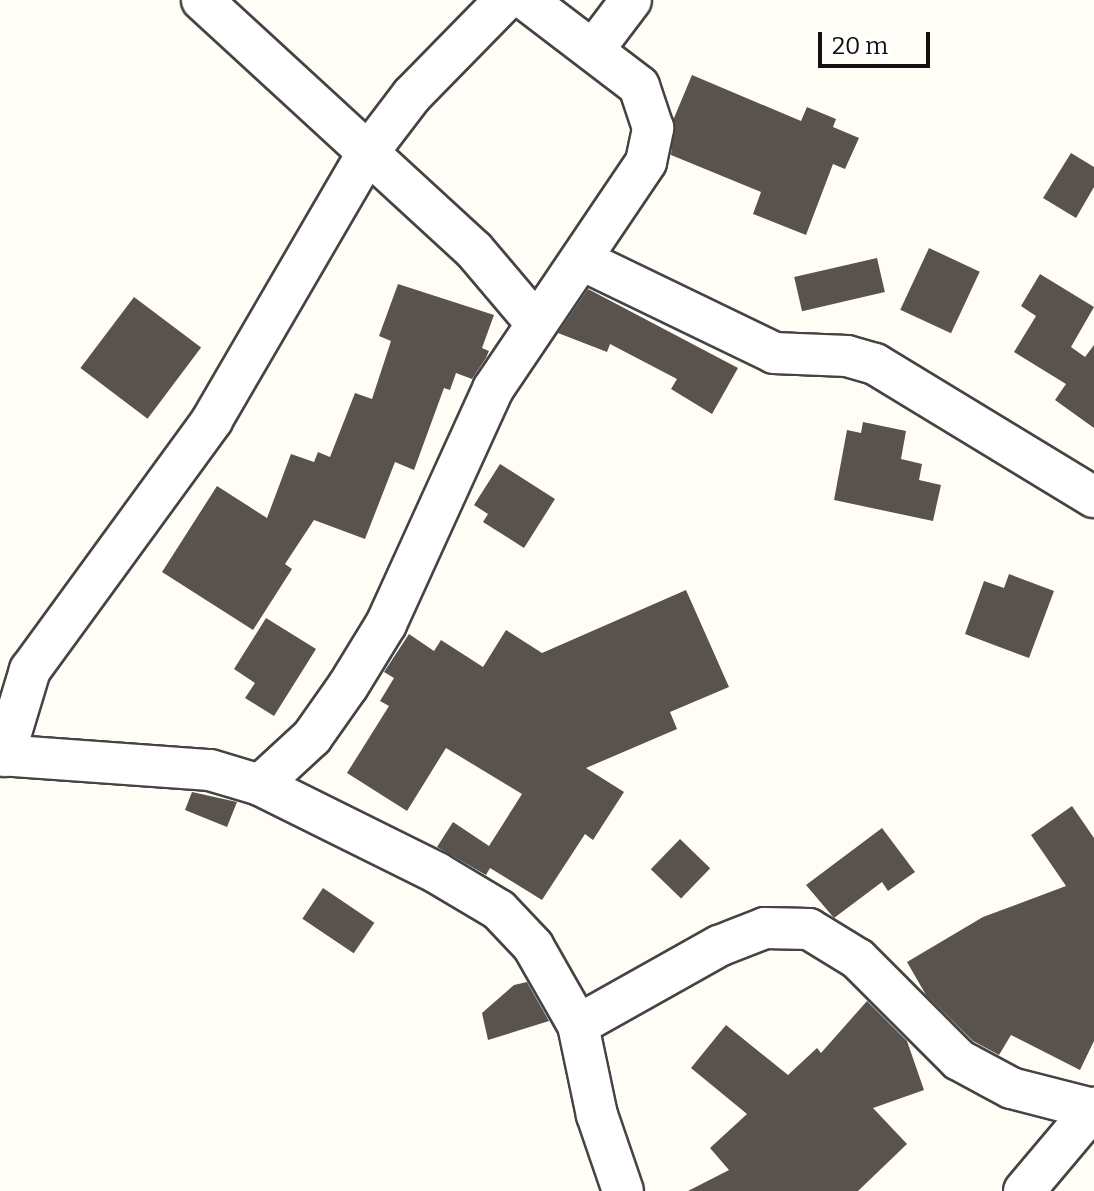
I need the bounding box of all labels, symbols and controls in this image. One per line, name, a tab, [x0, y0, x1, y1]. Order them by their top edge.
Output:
scale bar	[822, 16, 934, 66]
text: 20 m	[832, 32, 888, 60]

